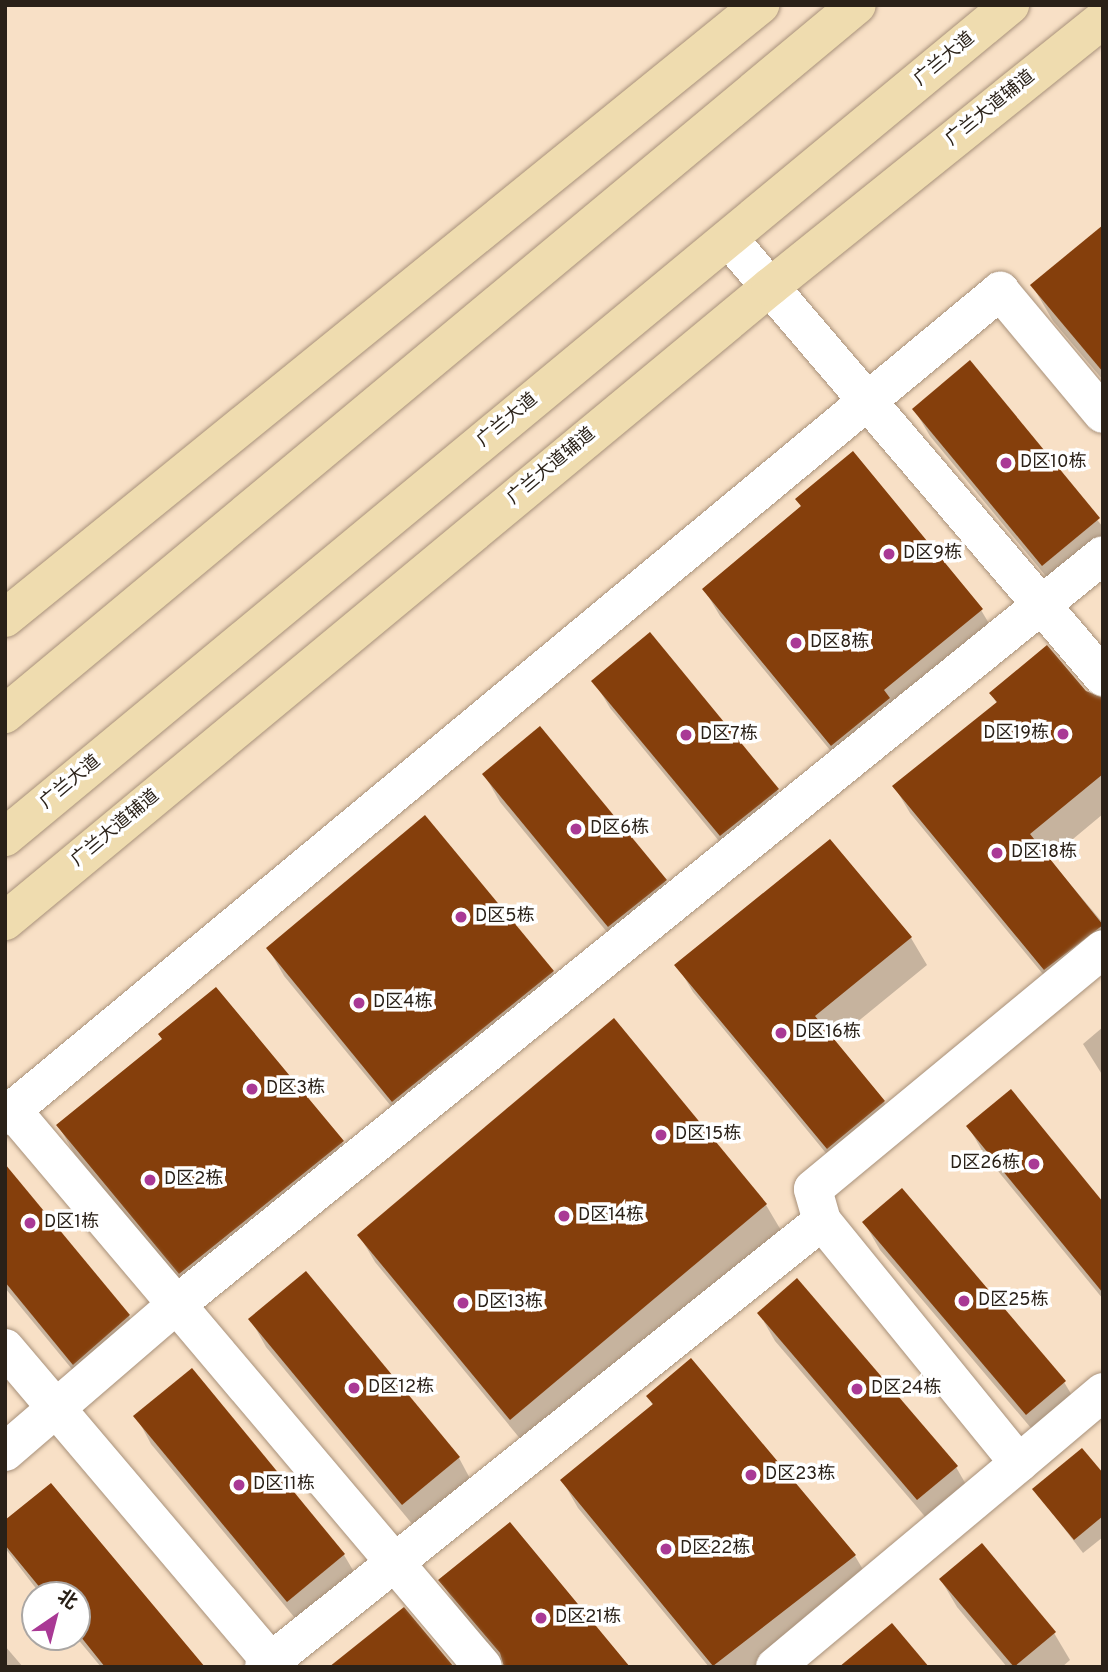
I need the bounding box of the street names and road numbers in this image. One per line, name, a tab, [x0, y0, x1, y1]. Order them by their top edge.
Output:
street label: 广兰大道	[910, 29, 980, 91]
street label: 广兰大道辅道	[942, 67, 1040, 151]
street label: 广兰大道	[473, 390, 543, 452]
street label: 广兰大道辅道	[504, 424, 600, 510]
street label: 广兰大道	[36, 752, 106, 814]
street label: 广兰大道辅道	[68, 786, 164, 872]

